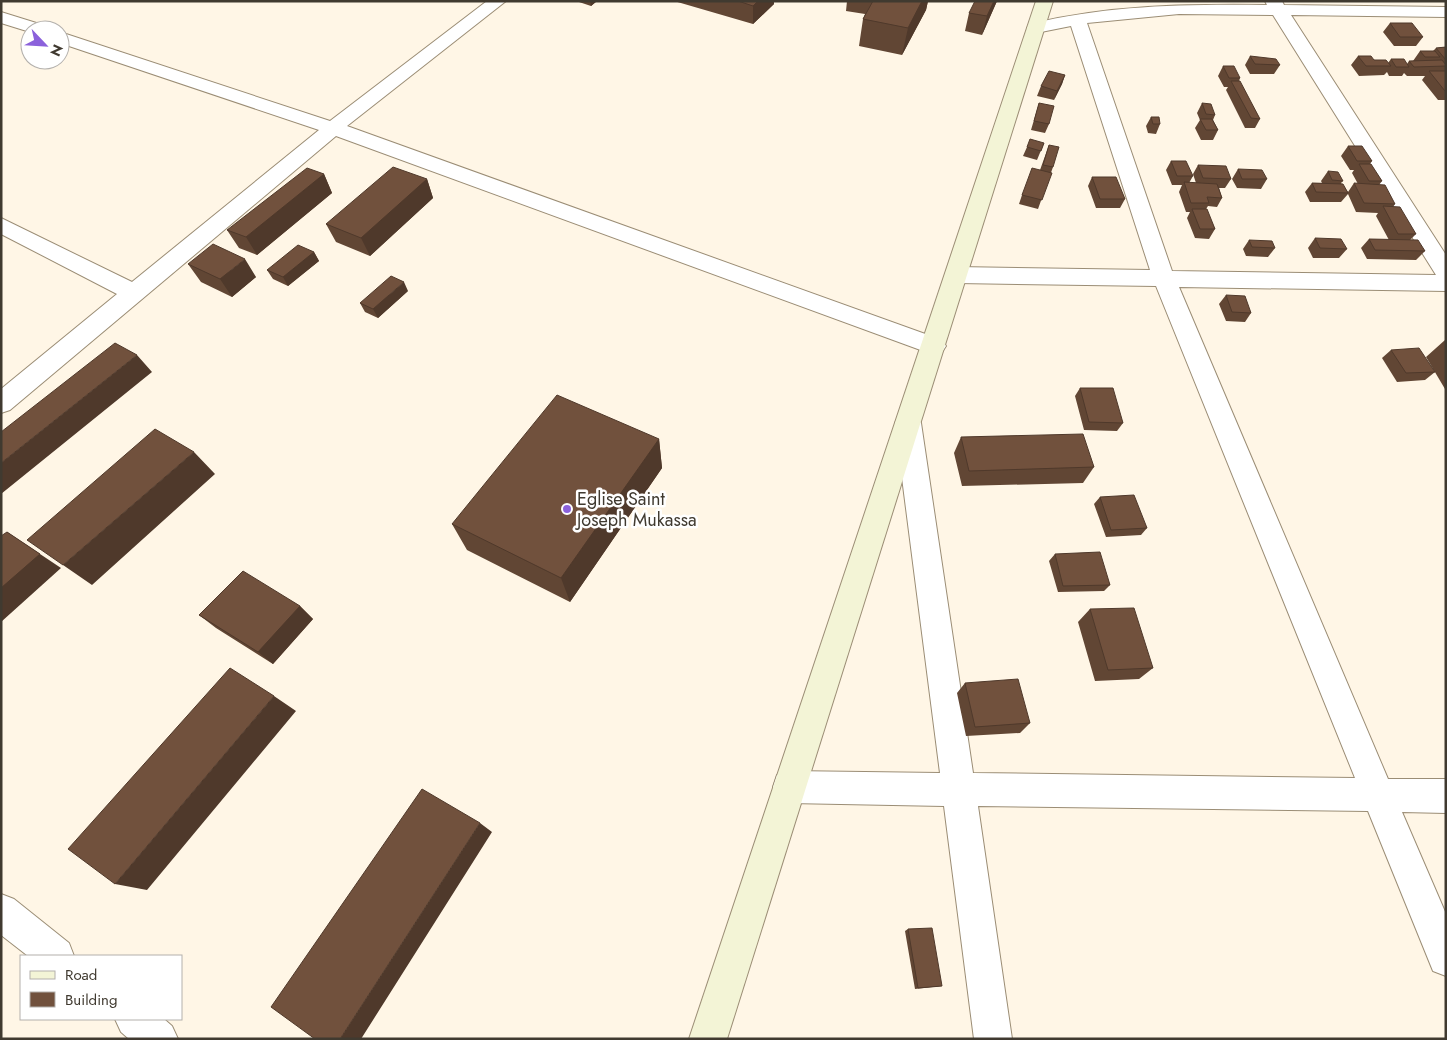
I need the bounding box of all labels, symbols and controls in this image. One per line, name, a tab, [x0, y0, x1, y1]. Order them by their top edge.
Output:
north arrow	[20, 20, 70, 70]
text: N	[45, 41, 68, 60]
place label: Eglise Saint Joseph Mukassa	[575, 486, 697, 533]
marker: Eglise Saint Joseph Mukassa	[561, 503, 573, 515]
legend	[20, 955, 182, 1020]
text: Road	[65, 964, 97, 986]
text: Building	[65, 989, 117, 1011]

